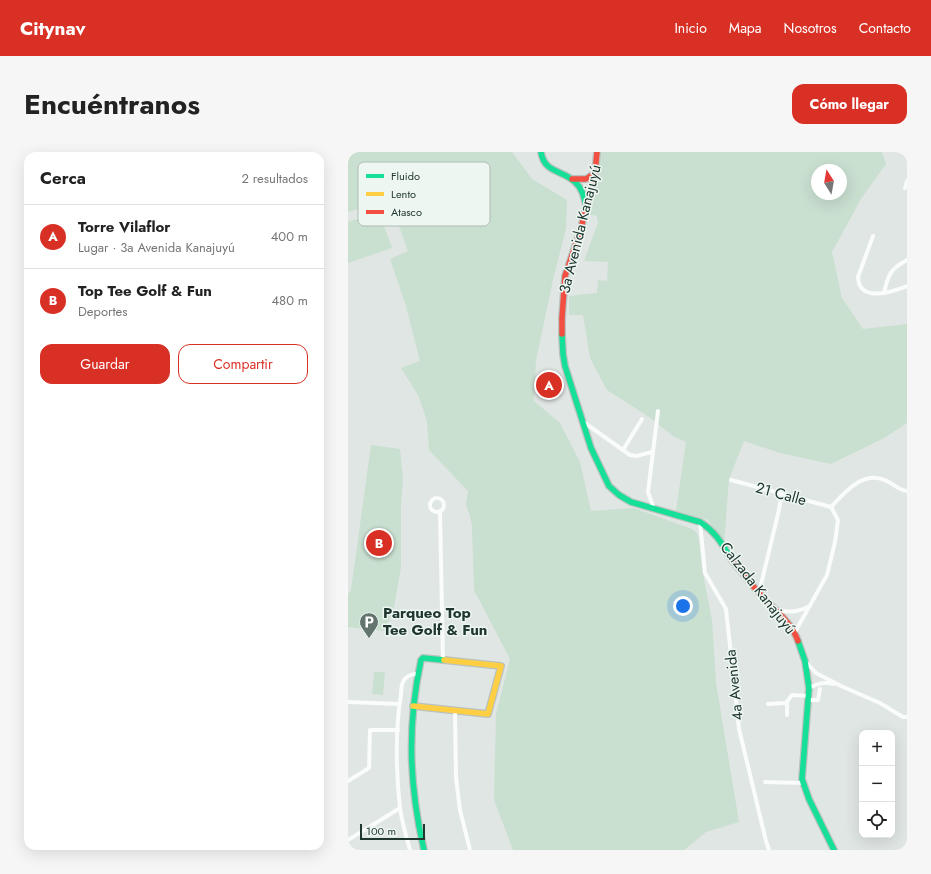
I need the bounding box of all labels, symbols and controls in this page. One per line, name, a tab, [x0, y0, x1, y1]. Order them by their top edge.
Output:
text: Citynav	[20, 15, 86, 42]
text: Inicio	[674, 18, 707, 38]
text: Mapa	[729, 18, 762, 38]
text: Nosotros	[784, 18, 837, 38]
text: Contacto	[859, 18, 911, 38]
text: Encuéntranos	[24, 84, 200, 125]
button: Cómo llegar	[792, 84, 907, 124]
legend	[358, 162, 490, 226]
street label: 3a Avenida Kanajuyú	[553, 162, 607, 296]
north arrow	[811, 164, 847, 200]
text: Cerca	[40, 166, 86, 190]
text: Fluido	[391, 168, 420, 184]
text: 2 resultados	[242, 169, 308, 188]
text: Lento	[391, 186, 416, 202]
text: Atasco	[391, 204, 422, 220]
text: Torre Vilaflor	[78, 216, 171, 238]
text: A	[48, 227, 58, 246]
text: 400 m	[271, 227, 308, 246]
text: Lugar · 3a Avenida Kanajuyú	[78, 238, 235, 257]
text: Top Tee Golf & Fun	[78, 280, 212, 302]
text: B	[49, 291, 57, 310]
text: 480 m	[271, 291, 308, 310]
text: Deportes	[78, 302, 128, 321]
button: Guardar	[40, 344, 170, 384]
button: Compartir	[178, 344, 308, 384]
pin: A	[536, 370, 562, 400]
street label: 21 Calle	[753, 477, 809, 511]
pin: B	[366, 528, 392, 558]
street label: Calzada Kanajuyú	[715, 537, 801, 639]
your location	[673, 596, 693, 616]
place label: Parqueo Top Tee Golf & Fun	[383, 602, 487, 641]
parking icon: Parqueo Top Tee Golf & Fun	[358, 611, 380, 639]
street label: 4a Avenida	[719, 648, 749, 722]
map controls	[859, 730, 895, 838]
button: +	[859, 730, 895, 766]
button: −	[859, 766, 895, 802]
button: locate	[859, 802, 895, 838]
scale bar	[360, 822, 425, 841]
text: 100 m	[366, 823, 396, 839]

